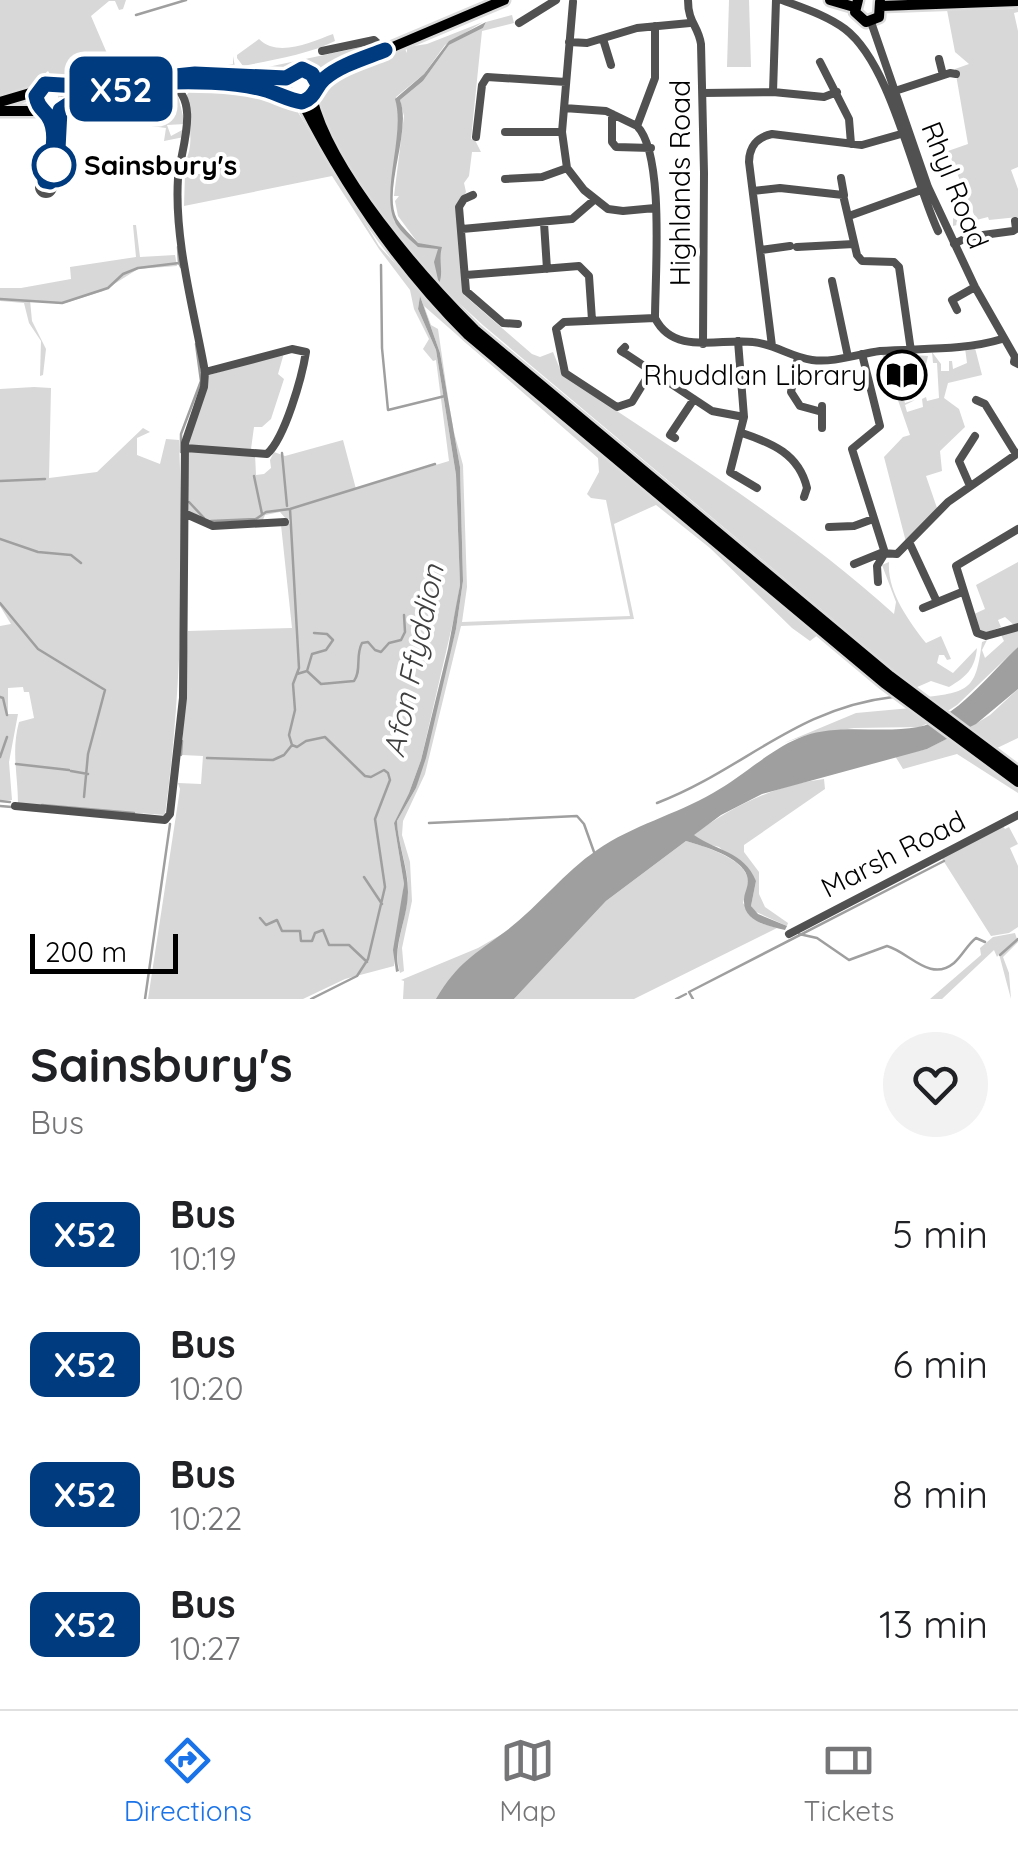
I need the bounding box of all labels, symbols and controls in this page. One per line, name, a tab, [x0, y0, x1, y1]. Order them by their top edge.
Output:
line badge: X52	[64, 56, 178, 122]
text: X52	[89, 67, 153, 111]
street label: Highlands Road	[662, 80, 697, 286]
street label: Rhyl Road	[914, 116, 997, 253]
marker: Sainsbury's	[33, 144, 75, 186]
place label: Sainsbury's	[84, 147, 237, 182]
library icon: Rhuddlan Library	[876, 349, 928, 401]
place label: Rhuddlan Library	[643, 357, 867, 392]
water label: Afon Ffyddion	[374, 561, 452, 760]
street label: Marsh Road	[815, 802, 971, 905]
scale bar	[30, 929, 178, 974]
text: 200 m	[45, 934, 127, 969]
button: heart	[883, 1032, 988, 1137]
text: Sainsbury's	[30, 1034, 293, 1094]
text: Bus	[30, 1102, 84, 1142]
text: Bus	[170, 1190, 236, 1238]
text: 5 min	[892, 1210, 988, 1258]
text: X52	[53, 1212, 117, 1256]
text: 10:19	[170, 1238, 237, 1278]
text: Bus	[170, 1320, 236, 1368]
text: 6 min	[892, 1340, 988, 1388]
text: X52	[53, 1342, 117, 1386]
text: 10:20	[170, 1368, 244, 1408]
text: Bus	[170, 1450, 236, 1498]
text: 8 min	[892, 1470, 988, 1518]
text: X52	[53, 1472, 117, 1516]
text: 10:22	[170, 1498, 242, 1538]
text: Bus	[170, 1580, 236, 1628]
text: 13 min	[879, 1600, 988, 1648]
text: X52	[53, 1602, 117, 1646]
text: 10:27	[170, 1628, 240, 1668]
tab: Directions	[124, 1733, 252, 1828]
tab: Map	[499, 1733, 556, 1828]
tab: Tickets	[804, 1733, 894, 1828]

